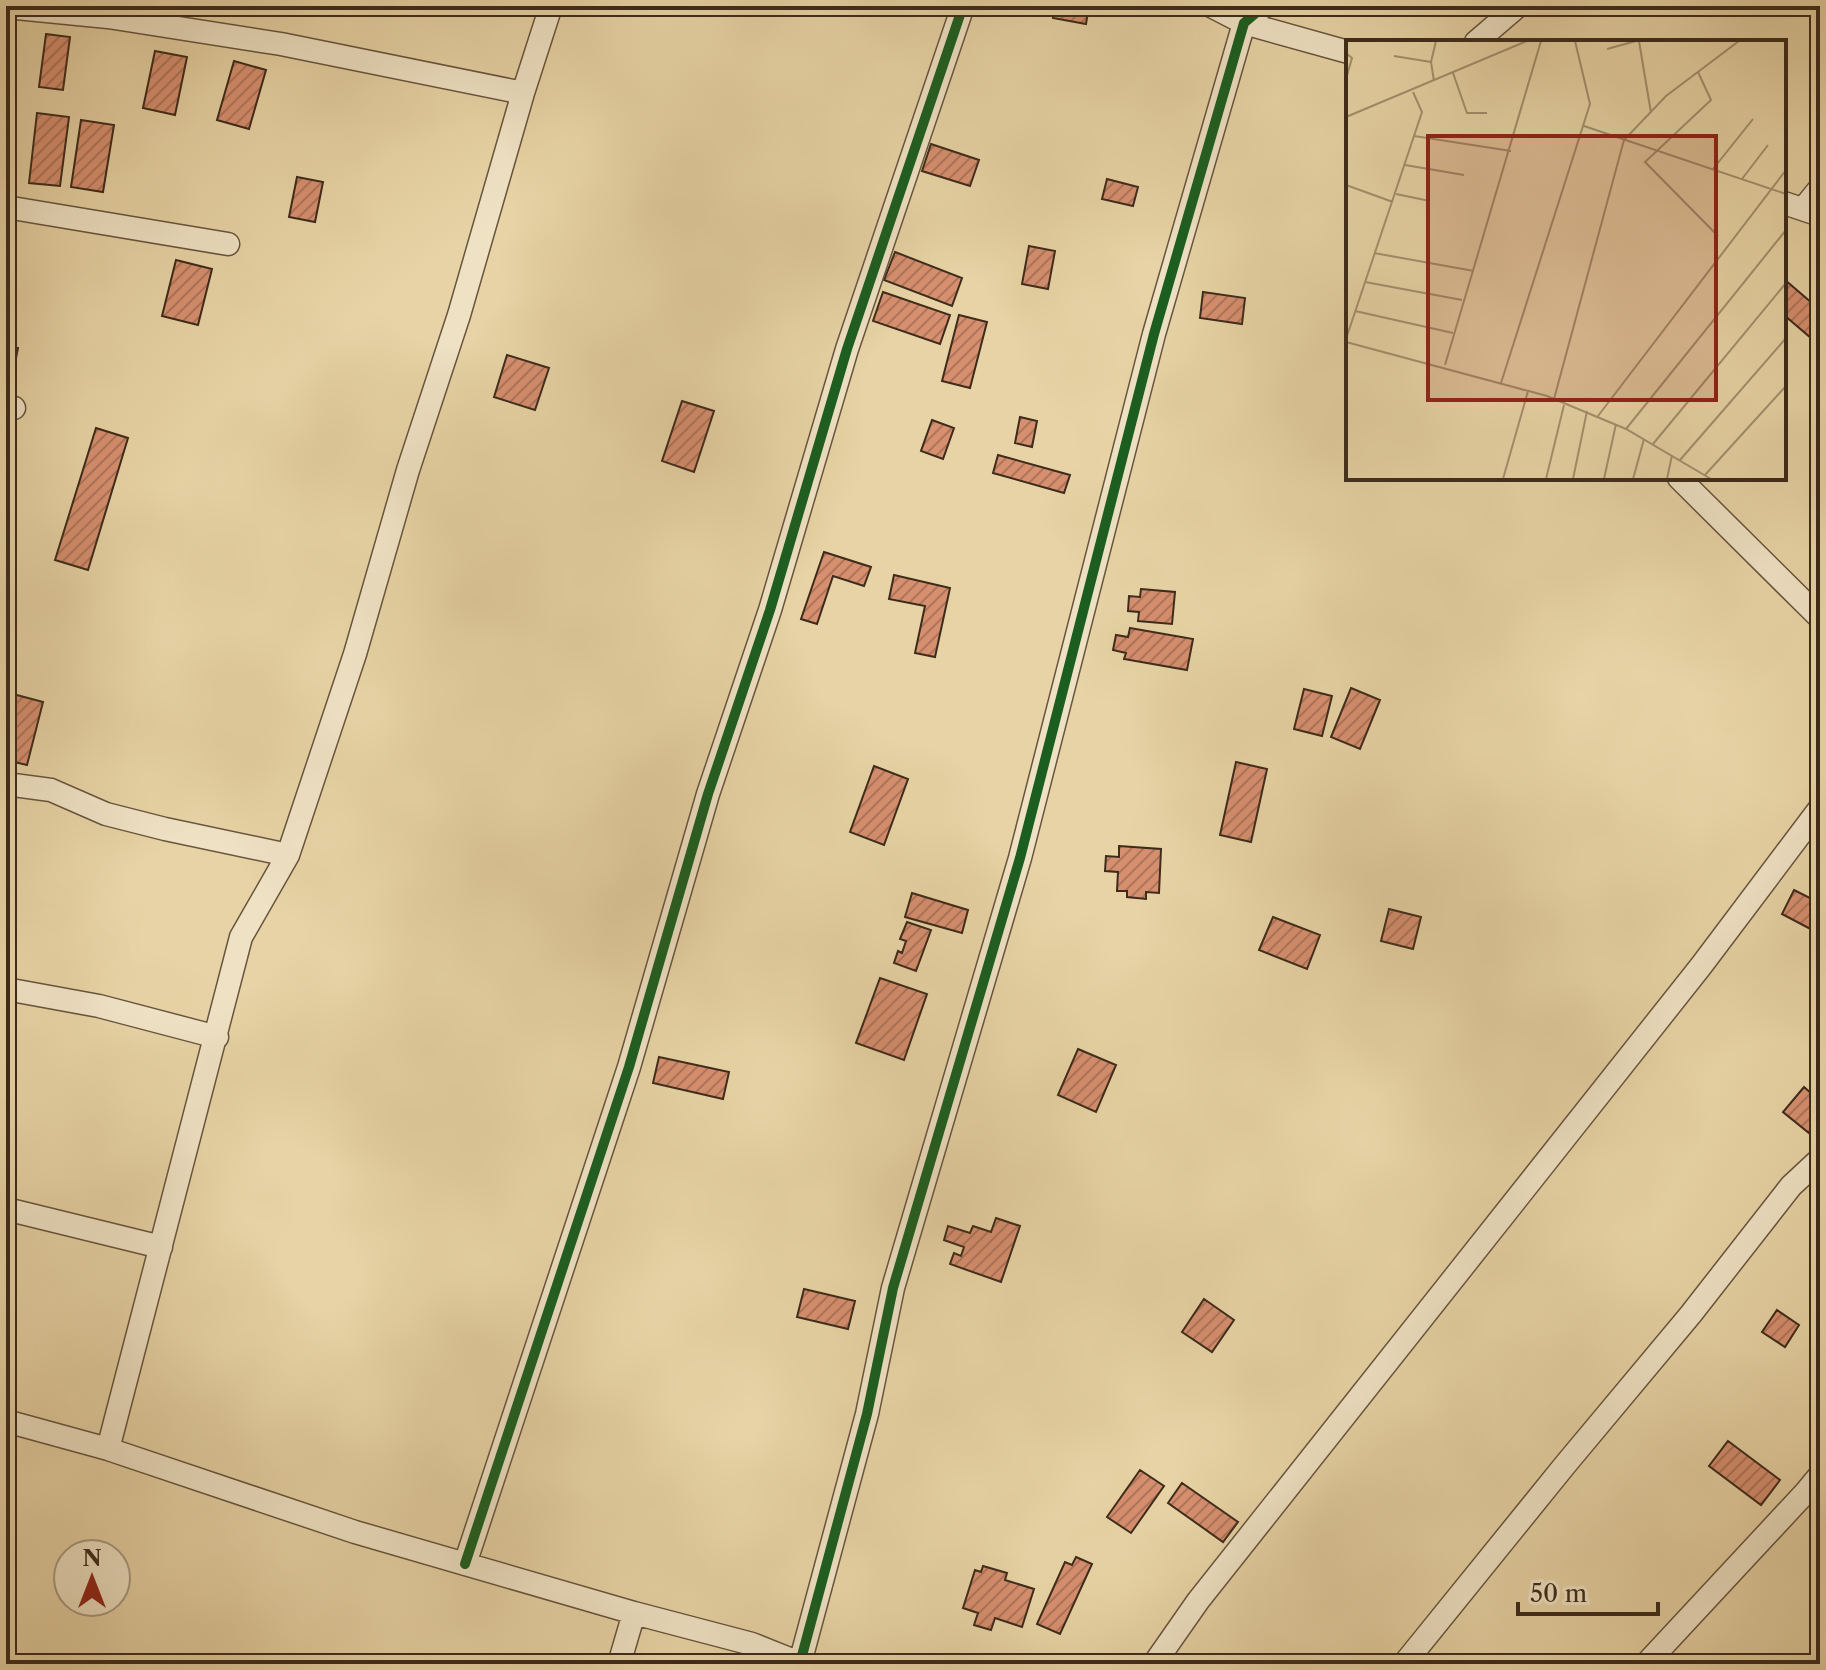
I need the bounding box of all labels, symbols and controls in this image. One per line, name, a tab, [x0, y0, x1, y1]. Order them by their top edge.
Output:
inset map	[1346, 40, 1786, 480]
north arrow	[52, 1538, 132, 1618]
text: N	[82, 1545, 102, 1572]
scale bar	[1518, 1566, 1658, 1616]
text: 50 m	[1530, 1579, 1587, 1608]

